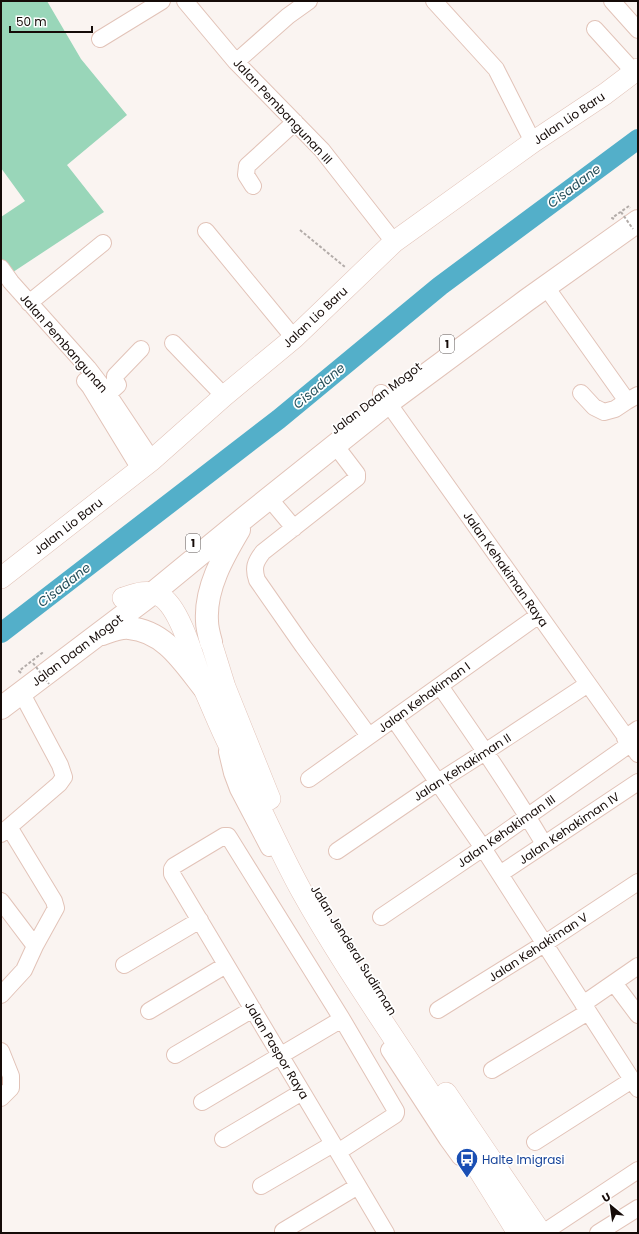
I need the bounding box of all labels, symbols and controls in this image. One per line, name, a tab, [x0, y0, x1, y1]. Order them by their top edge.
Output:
scale bar	[10, 8, 92, 34]
text: 50 m	[16, 13, 47, 30]
street label: Jalan Pembangunan III	[230, 55, 336, 167]
street label: Jalan Lio Baru	[530, 88, 608, 148]
water label: Cisadane	[543, 160, 605, 212]
street label: Jalan Lio Baru	[279, 282, 351, 352]
street label: Jalan Pembangunan	[16, 290, 112, 396]
road number: 1	[440, 335, 454, 353]
street label: Jalan Daan Mogot	[327, 358, 425, 438]
water label: Cisadane	[289, 359, 349, 413]
street label: Jalan Lio Baru	[30, 494, 106, 558]
street label: Jalan Kehakiman Raya	[460, 508, 552, 630]
road number: 1	[186, 534, 200, 552]
water label: Cisadane	[33, 558, 95, 612]
street label: Jalan Daan Mogot	[28, 610, 126, 690]
street label: Jalan Kehakiman I	[374, 658, 474, 736]
street label: Jalan Kehakiman II	[410, 729, 514, 805]
street label: Jalan Kehakiman IV	[515, 788, 623, 868]
street label: Jalan Kehakiman III	[454, 791, 559, 871]
street label: Jalan Jenderal Sudirman	[307, 882, 401, 1018]
street label: Jalan Kehakiman V	[485, 908, 591, 986]
street label: Jalan Paspor Raya	[241, 998, 313, 1102]
bus stop icon: Halte Imigrasi	[454, 1146, 480, 1179]
place label: Halte Imigrasi	[482, 1151, 565, 1168]
north arrow	[591, 1186, 631, 1226]
text: U	[599, 1188, 614, 1206]

